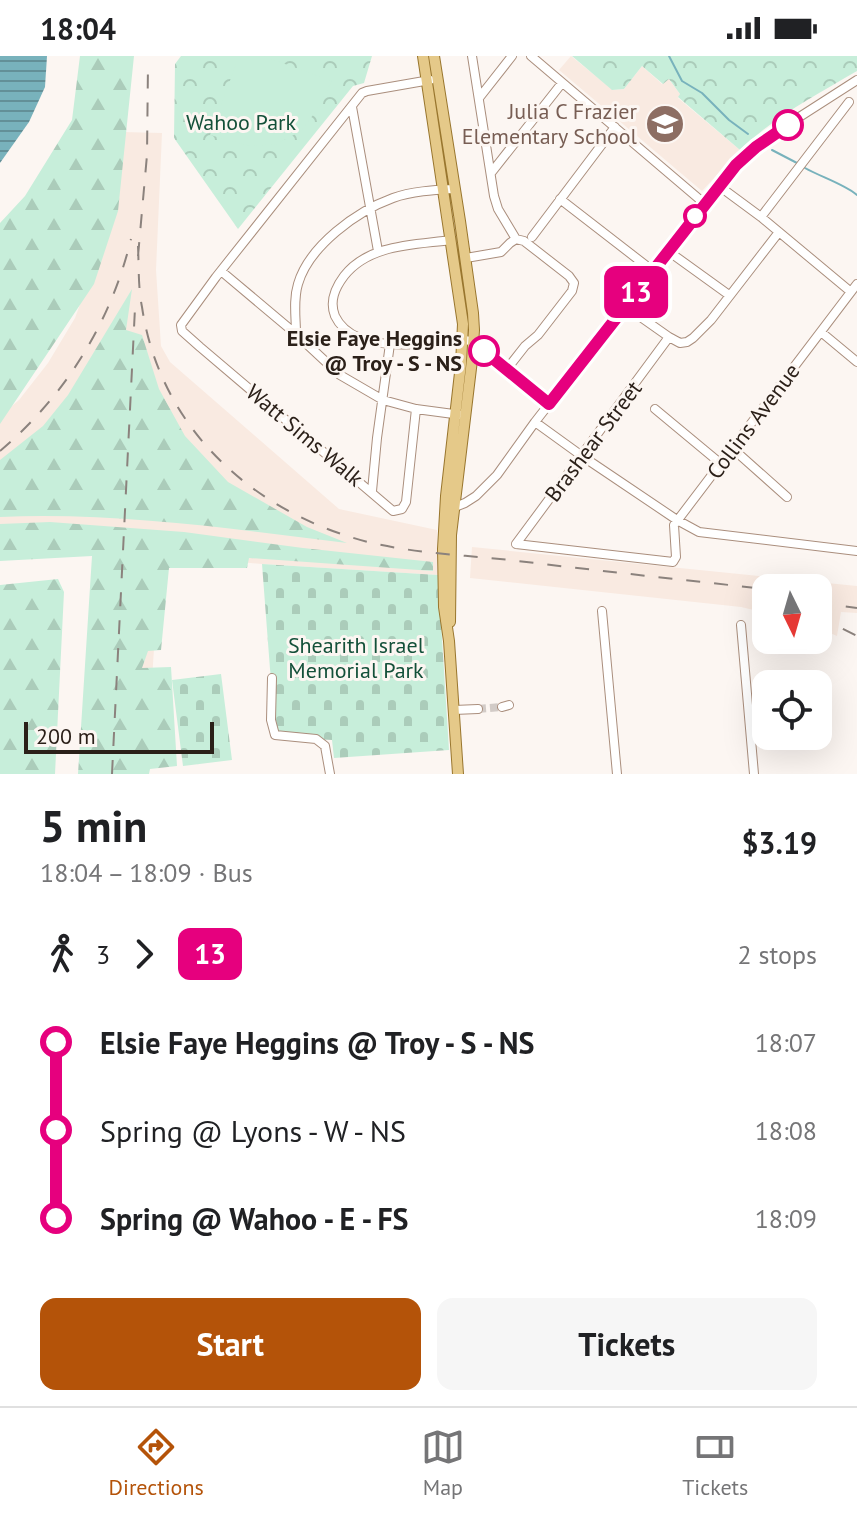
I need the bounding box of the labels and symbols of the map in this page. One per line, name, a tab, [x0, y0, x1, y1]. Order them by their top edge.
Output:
place label: Julia C Frazier Elementary School	[462, 97, 638, 150]
school or university icon: Julia C Frazier Elementary School	[644, 103, 686, 145]
park label: Wahoo Park	[186, 108, 297, 136]
unlabelled marker	[773, 110, 803, 140]
unlabelled marker	[684, 205, 706, 227]
line badge: 13	[600, 266, 672, 318]
place label: Elsie Faye Heggins @ Troy - S - NS	[287, 324, 462, 377]
marker: Elsie Faye Heggins @ Troy - S - NS	[469, 336, 499, 366]
street label: Collins Avenue	[700, 358, 806, 484]
street label: Brashear Street	[538, 375, 648, 507]
street label: Watt Sims Walk	[241, 378, 370, 492]
north arrow	[752, 574, 832, 654]
park label: Shearith Israel Memorial Park	[288, 631, 425, 684]
scale bar	[24, 718, 214, 754]

